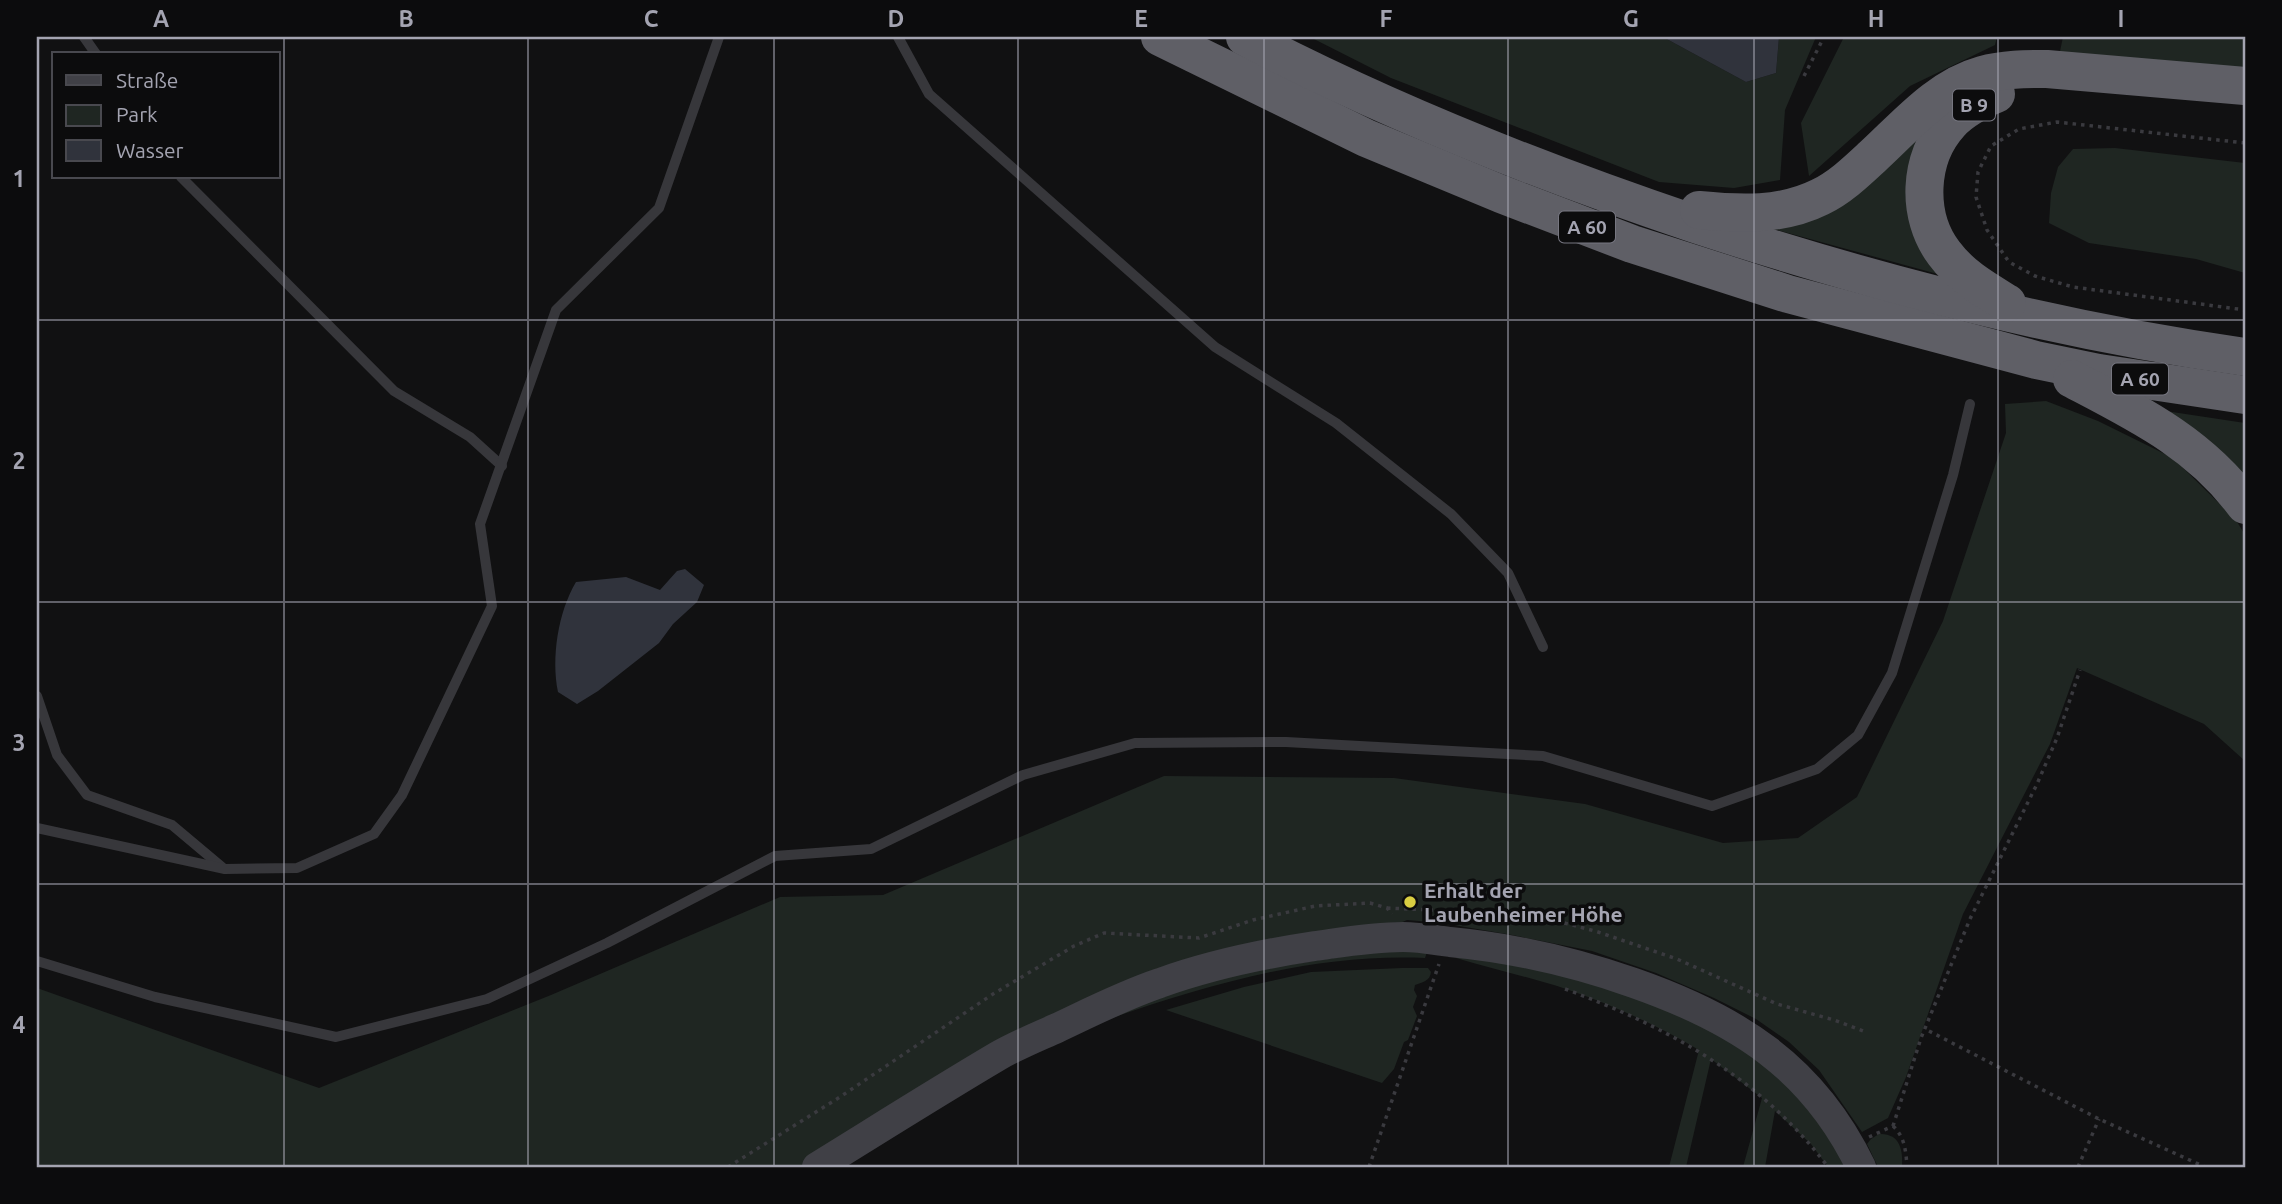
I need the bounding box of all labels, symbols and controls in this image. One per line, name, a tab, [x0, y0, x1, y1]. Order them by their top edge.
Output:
text: A	[153, 6, 169, 31]
text: B	[398, 6, 414, 31]
text: C	[644, 6, 659, 31]
text: D	[888, 6, 904, 31]
text: E	[1134, 6, 1148, 31]
text: F	[1380, 6, 1393, 31]
text: G	[1623, 6, 1639, 31]
text: H	[1868, 6, 1884, 31]
text: I	[2118, 6, 2124, 31]
legend	[52, 52, 280, 178]
text: Straße	[116, 68, 178, 92]
road number: B 9	[1953, 90, 1995, 120]
text: Park	[116, 102, 158, 126]
text: Wasser	[116, 138, 184, 162]
text: 1	[13, 166, 25, 191]
road number: A 60	[1559, 212, 1615, 243]
road number: A 60	[2112, 364, 2168, 394]
text: 2	[13, 448, 25, 473]
text: 3	[13, 730, 25, 755]
place label: Erhalt der Laubenheimer Höhe	[1424, 878, 1623, 926]
marker: Erhalt der Laubenheimer Höhe	[1402, 894, 1418, 910]
text: 4	[13, 1012, 26, 1037]

